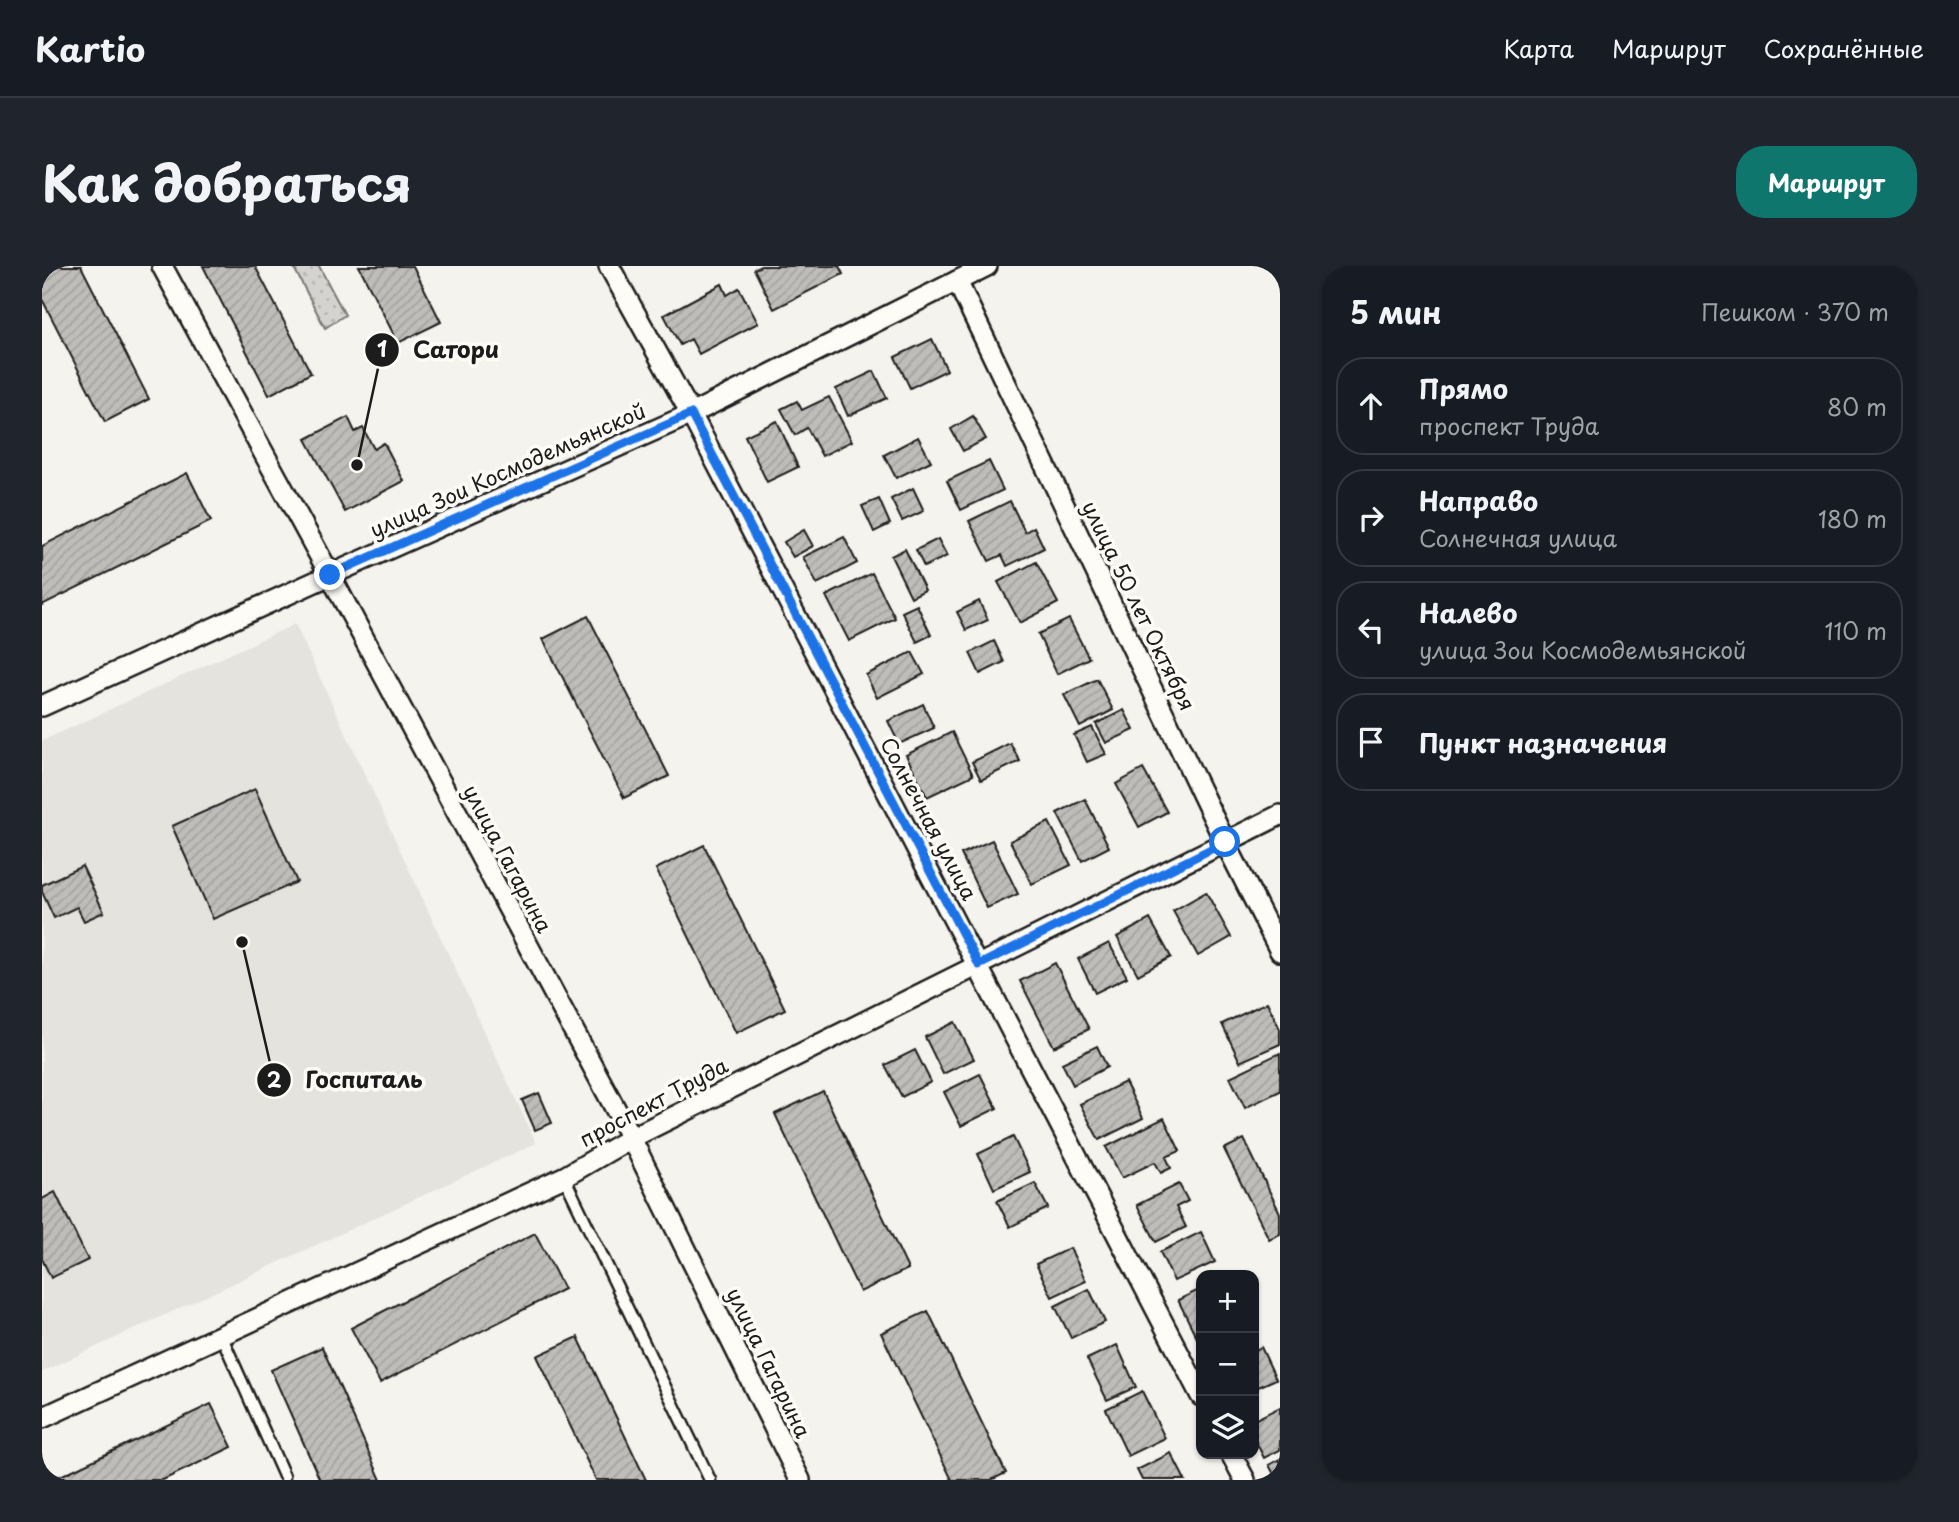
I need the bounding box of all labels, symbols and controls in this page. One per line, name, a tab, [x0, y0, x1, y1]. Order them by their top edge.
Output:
text: Kartio	[35, 23, 145, 73]
text: Карта	[1503, 30, 1574, 66]
text: Маршрут	[1612, 30, 1726, 66]
text: Сохранённые	[1764, 30, 1924, 66]
text: Как добраться	[42, 145, 412, 219]
button: Маршрут	[1736, 146, 1917, 218]
text: 5 мин	[1350, 289, 1442, 334]
text: Пешком · 370 m	[1701, 294, 1889, 329]
callout: Сатори	[364, 328, 513, 372]
text: Сатори	[413, 331, 499, 366]
text: 1	[377, 332, 387, 364]
text: Прямо	[1419, 369, 1508, 408]
icon: ahead	[1352, 387, 1390, 425]
text: 80 m	[1827, 389, 1887, 424]
street label: улица Зои Космодемьянской	[364, 394, 650, 545]
text: проспект Труда	[1419, 408, 1599, 443]
text: Направо	[1419, 481, 1538, 520]
street label: улица 50 лет Октября	[1075, 495, 1205, 715]
icon: right	[1352, 499, 1390, 537]
text: 180 m	[1818, 501, 1887, 536]
text: Солнечная улица	[1419, 520, 1617, 555]
route end	[314, 559, 345, 590]
text: Налево	[1419, 593, 1517, 632]
icon: left	[1352, 611, 1390, 649]
text: 110 m	[1825, 613, 1887, 648]
text: улица Зои Космодемьянской	[1419, 632, 1747, 667]
icon: arrive	[1352, 723, 1390, 761]
text: Пункт назначения	[1419, 723, 1667, 762]
street label: Солнечная улица	[873, 731, 987, 906]
street label: улица Гагарина	[456, 778, 562, 939]
route start	[1209, 826, 1240, 857]
street label: проспект Труда	[573, 1049, 733, 1154]
callout: Госпиталь	[256, 1058, 437, 1102]
text: Госпиталь	[305, 1061, 423, 1096]
text: 2	[267, 1063, 282, 1095]
map controls	[1196, 1270, 1259, 1459]
button: +	[1196, 1270, 1259, 1333]
street label: улица Гагарина	[719, 1281, 820, 1444]
button: −	[1196, 1333, 1259, 1396]
button: layers	[1196, 1396, 1259, 1459]

